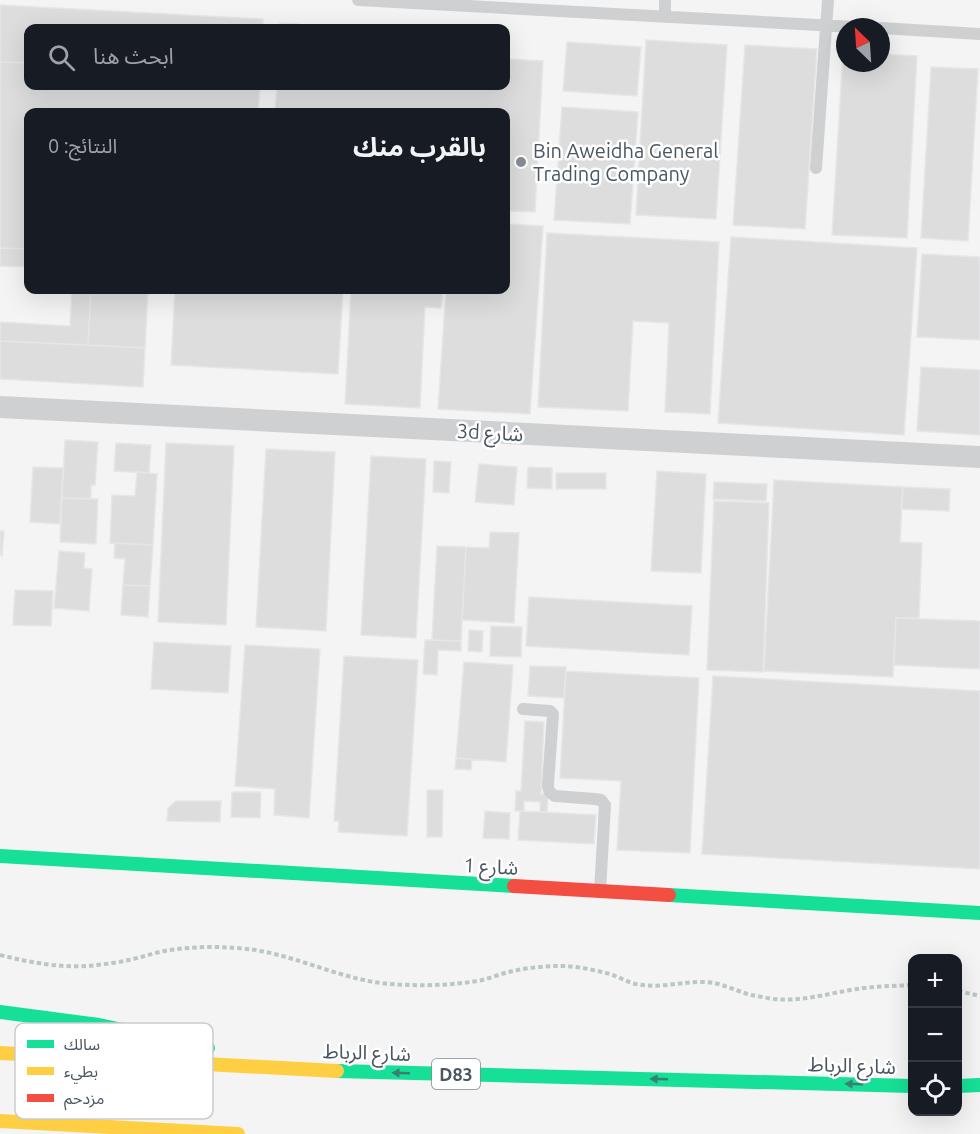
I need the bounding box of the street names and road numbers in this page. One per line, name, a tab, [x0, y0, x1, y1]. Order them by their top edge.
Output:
street label: 3d شارع	[456, 419, 524, 449]
street label: شارع 1	[463, 853, 519, 883]
street label: شارع الرباط	[323, 1039, 411, 1069]
street label: شارع الرباط	[808, 1052, 896, 1082]
road number: D83	[432, 1059, 480, 1089]

